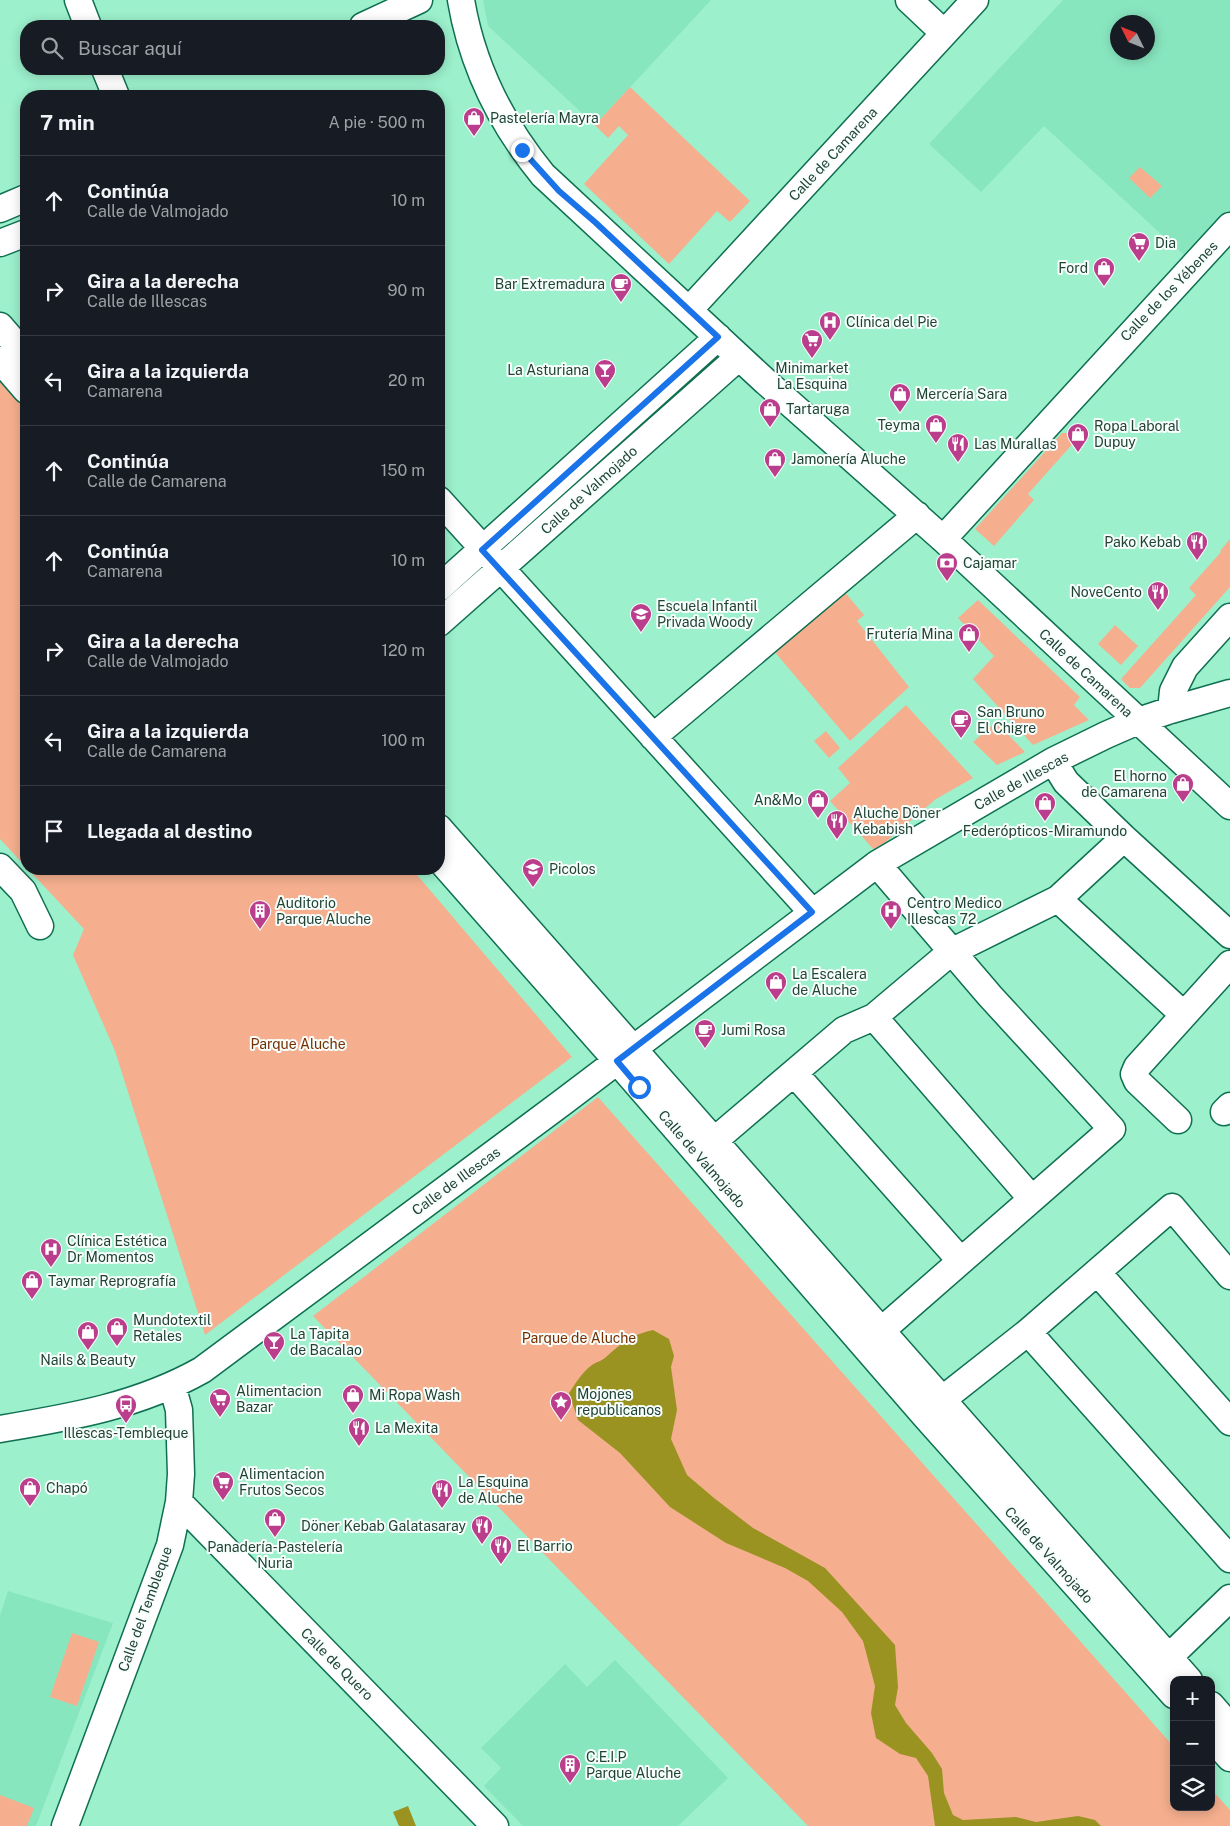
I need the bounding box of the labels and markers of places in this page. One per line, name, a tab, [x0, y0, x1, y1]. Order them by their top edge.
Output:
shop icon: Pastelería Mayra	[462, 106, 486, 137]
place label: Pastelería Mayra	[490, 110, 599, 126]
supermarket icon: Dia	[1127, 231, 1151, 262]
place label: Dia	[1155, 235, 1176, 251]
shop icon: Ford	[1092, 256, 1116, 287]
place label: Ford	[1058, 260, 1088, 276]
cafe icon: Bar Extremadura	[609, 272, 633, 303]
place label: Bar Extremadura	[495, 276, 605, 292]
hospital icon: Clínica del Pie	[818, 310, 842, 341]
place label: Clínica del Pie	[846, 314, 938, 330]
supermarket icon: Minimarket La Esquina	[800, 328, 824, 359]
bar icon: La Asturiana	[593, 358, 617, 389]
place label: Minimarket La Esquina	[775, 360, 849, 392]
place label: La Asturiana	[507, 362, 589, 378]
shop icon: Mercería Sara	[888, 382, 912, 413]
place label: Mercería Sara	[916, 386, 1007, 402]
shop icon: Tartaruga	[758, 397, 782, 428]
place label: Tartaruga	[786, 401, 849, 417]
shop icon: Teyma	[924, 413, 948, 444]
place label: Teyma	[878, 417, 920, 433]
place label: Ropa Laboral Dupuy	[1094, 418, 1180, 450]
shop icon: Ropa Laboral Dupuy	[1066, 422, 1090, 453]
restaurant icon: Las Murallas	[946, 432, 970, 463]
place label: Las Murallas	[974, 436, 1057, 452]
shop icon: Jamonería Aluche	[763, 447, 787, 478]
place label: Jamonería Aluche	[791, 451, 906, 467]
restaurant icon: Pako Kebab	[1185, 530, 1209, 561]
place label: Pako Kebab	[1104, 534, 1181, 550]
bank icon: Cajamar	[935, 551, 959, 582]
place label: Cajamar	[963, 555, 1017, 571]
restaurant icon: NoveCento	[1146, 580, 1170, 611]
place label: NoveCento	[1070, 584, 1142, 600]
place label: Escuela Infantil Privada Woody	[657, 598, 758, 630]
school or university icon: Escuela Infantil Privada Woody	[629, 602, 653, 633]
shop icon: Frutería Mina	[957, 622, 981, 653]
place label: Frutería Mina	[866, 626, 953, 642]
place label: San Bruno El Chigre	[977, 704, 1045, 736]
cafe icon: San Bruno El Chigre	[949, 708, 973, 739]
place label: El horno de Camarena	[1081, 768, 1167, 800]
shop icon: El horno de Camarena	[1171, 772, 1195, 803]
shop icon: An&Mo	[806, 788, 830, 819]
shop icon: Federópticos-Miramundo	[1033, 791, 1057, 822]
place label: An&Mo	[754, 792, 802, 808]
place label: Aluche Döner Kebabish	[853, 805, 941, 837]
restaurant icon: Aluche Döner Kebabish	[825, 809, 849, 840]
place label: Federópticos-Miramundo	[963, 823, 1127, 839]
school or university icon: Picolos	[521, 857, 545, 888]
place label: Picolos	[549, 861, 596, 877]
place label: Auditorio Parque Aluche	[276, 895, 371, 927]
place label: Centro Medico Illescas 72	[907, 895, 1002, 927]
building icon: Auditorio Parque Aluche	[248, 899, 272, 930]
hospital icon: Centro Medico Illescas 72	[879, 899, 903, 930]
place label: La Escalera de Aluche	[792, 966, 867, 998]
shop icon: La Escalera de Aluche	[764, 970, 788, 1001]
cafe icon: Jumi Rosa	[693, 1018, 717, 1049]
place label: Jumi Rosa	[721, 1022, 786, 1038]
place label: Clínica Estética Dr Momentos	[67, 1233, 167, 1265]
hospital icon: Clínica Estética Dr Momentos	[39, 1237, 63, 1268]
shop icon: Taymar Reprografía	[20, 1269, 44, 1300]
place label: Taymar Reprografía	[48, 1273, 176, 1289]
place label: Mundotextil Retales	[133, 1312, 211, 1344]
shop icon: Mundotextil Retales	[105, 1316, 129, 1347]
shop icon: Nails & Beauty	[76, 1320, 100, 1351]
place label: La Tapita de Bacalao	[290, 1326, 362, 1358]
bar icon: La Tapita de Bacalao	[262, 1330, 286, 1361]
place label: Nails & Beauty	[40, 1352, 136, 1368]
place label: Alimentacion Bazar	[236, 1383, 322, 1415]
shop icon: Mi Ropa Wash	[341, 1383, 365, 1414]
place label: Mojones republicanos	[577, 1386, 661, 1418]
supermarket icon: Alimentacion Bazar	[208, 1387, 232, 1418]
place label: Mi Ropa Wash	[369, 1387, 460, 1403]
place icon: Mojones republicanos	[549, 1390, 573, 1421]
bus stop icon: Illescas-Tembleque	[114, 1393, 138, 1424]
restaurant icon: La Mexita	[347, 1416, 371, 1447]
place label: La Mexita	[375, 1420, 438, 1436]
place label: Illescas-Tembleque	[63, 1425, 189, 1441]
place label: Alimentacion Frutos Secos	[239, 1466, 325, 1498]
supermarket icon: Alimentacion Frutos Secos	[211, 1470, 235, 1501]
place label: La Esquina de Aluche	[458, 1474, 529, 1506]
shop icon: Chapó	[18, 1476, 42, 1507]
restaurant icon: La Esquina de Aluche	[430, 1478, 454, 1509]
place label: Chapó	[46, 1480, 88, 1496]
shop icon: Panadería-Pastelería Nuria	[263, 1507, 287, 1538]
restaurant icon: Döner Kebab Galatasaray	[470, 1514, 494, 1545]
place label: Döner Kebab Galatasaray	[301, 1518, 467, 1534]
restaurant icon: El Barrio	[489, 1534, 513, 1565]
place label: El Barrio	[517, 1538, 573, 1554]
place label: Panadería-Pastelería Nuria	[207, 1539, 343, 1571]
place label: C.E.I.P Parque Aluche	[586, 1749, 681, 1781]
building icon: C.E.I.P Parque Aluche	[558, 1753, 582, 1784]

